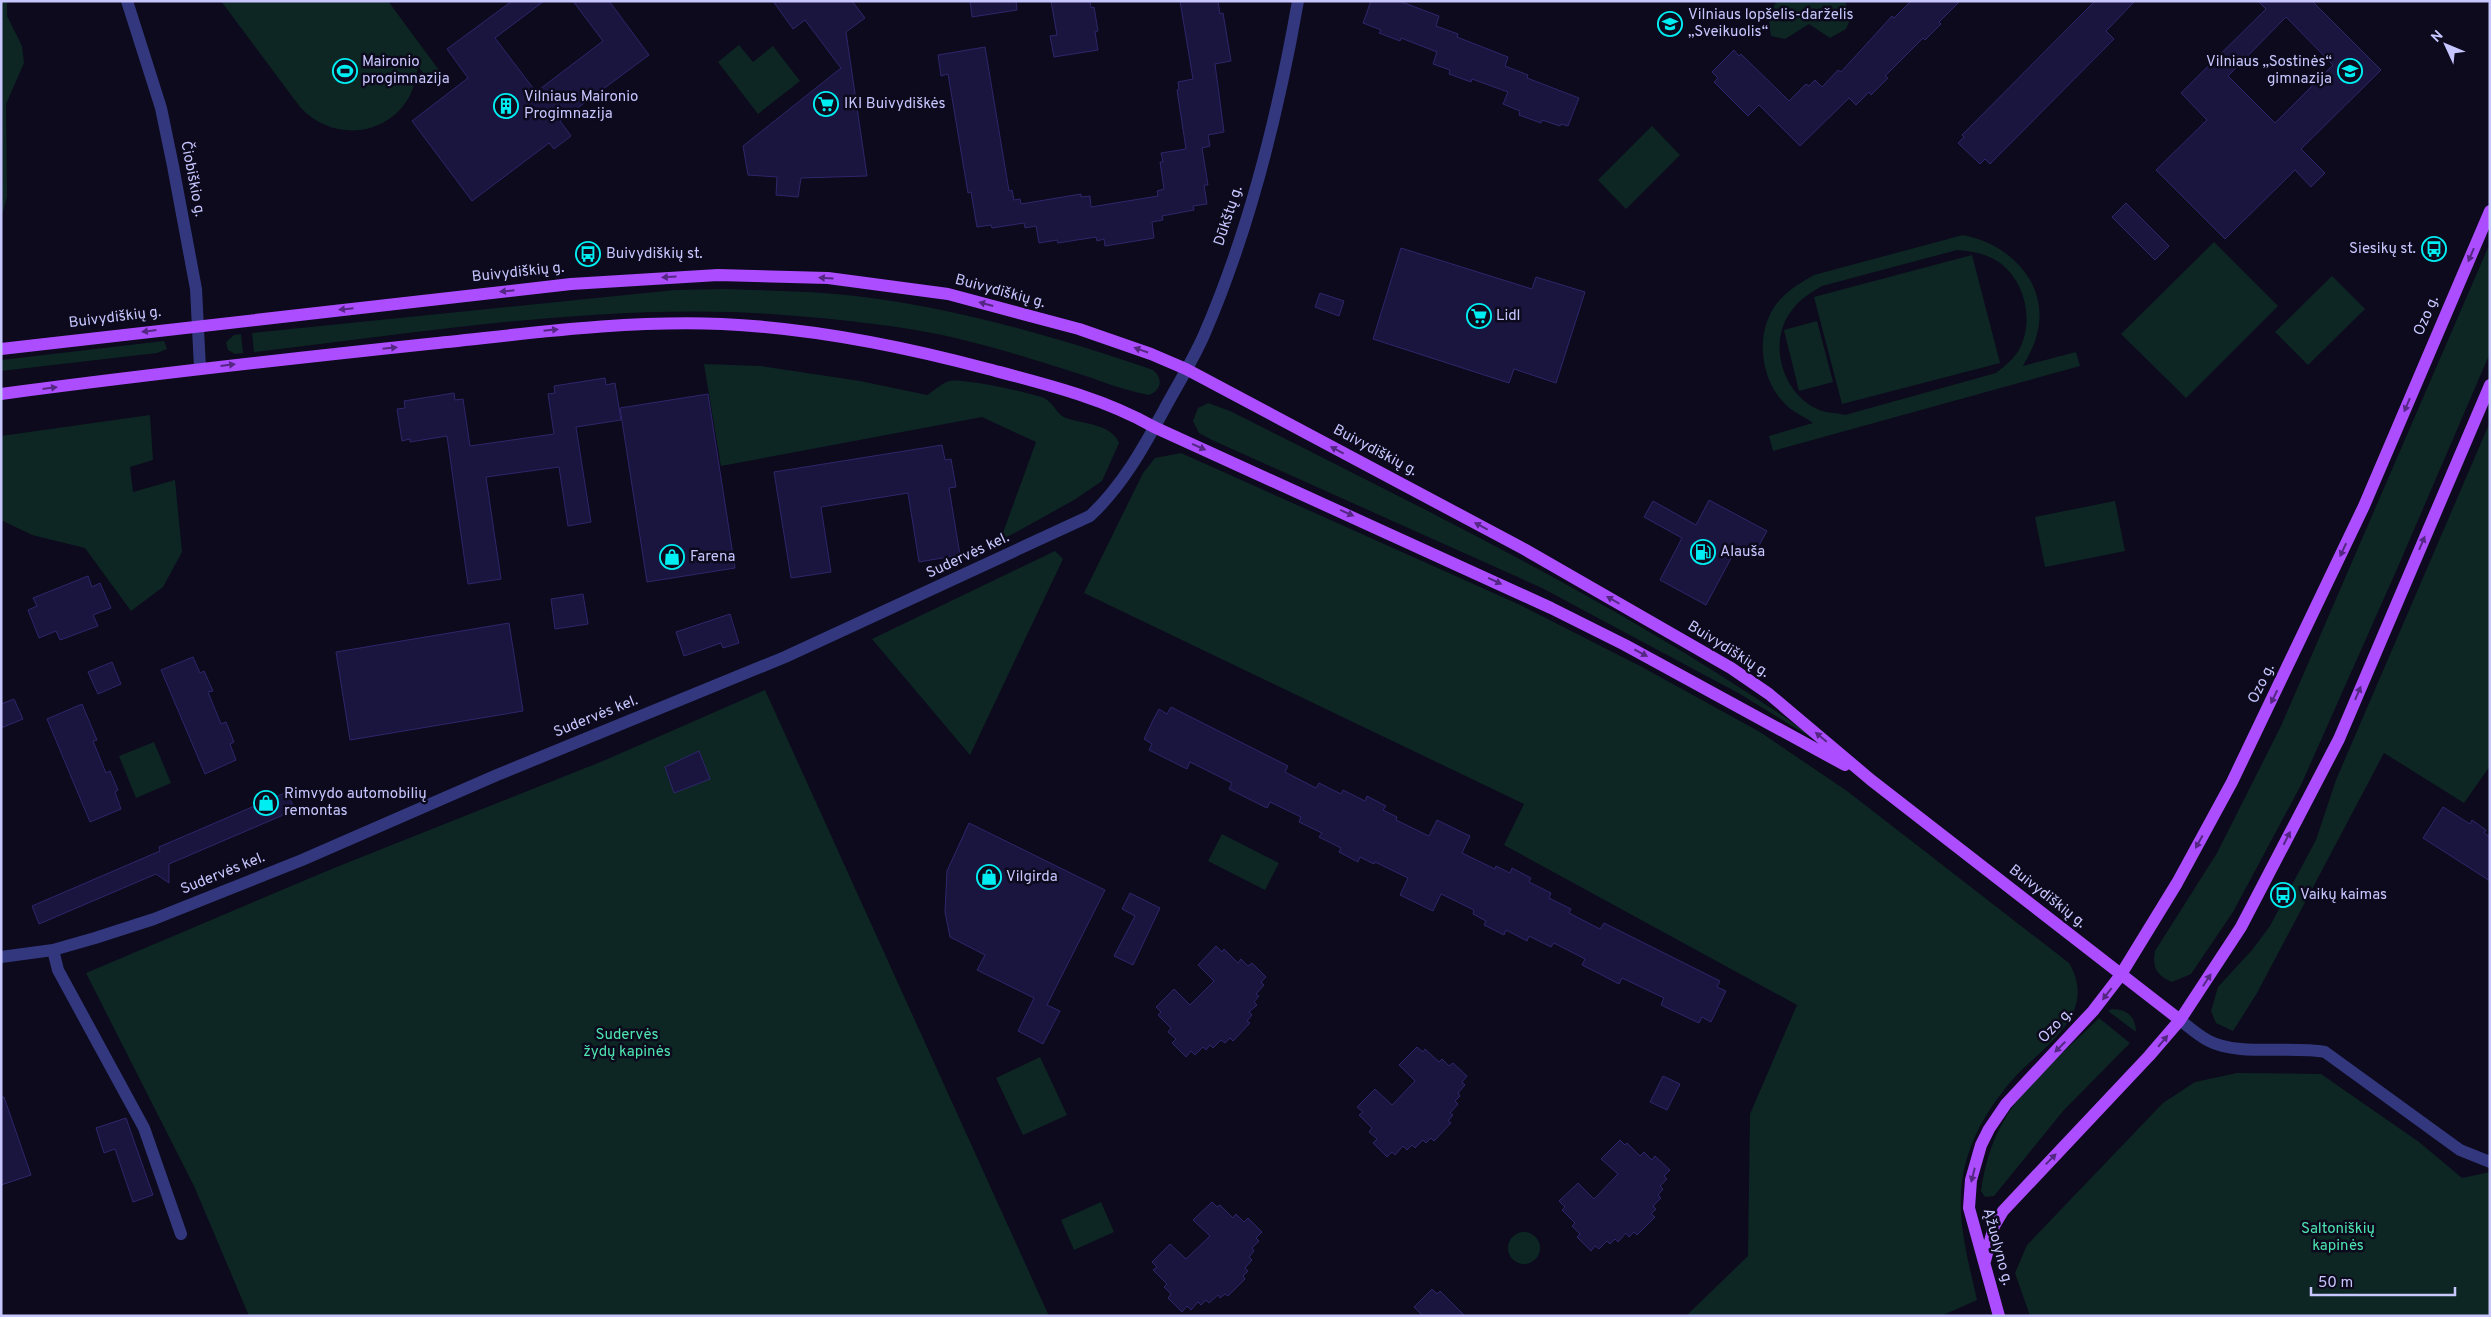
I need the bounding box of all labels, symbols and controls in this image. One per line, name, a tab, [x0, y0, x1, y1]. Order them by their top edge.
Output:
place label: Vilniaus lopšelis-darželis „Sveikuolis“	[1688, 6, 1854, 42]
school or university icon: Vilniaus lopšelis-darželis „Sveikuolis“	[1657, 11, 1683, 37]
north arrow	[2421, 20, 2471, 70]
text: N	[2428, 27, 2447, 47]
place label: Maironio progimnazija	[362, 53, 450, 89]
place label: Vilniaus „Sostinės“ gimnazija	[2206, 53, 2332, 89]
sports icon: Maironio progimnazija	[332, 58, 358, 84]
school or university icon: Vilniaus „Sostinės“ gimnazija	[2337, 58, 2363, 84]
place label: Vilniaus Maironio Progimnazija	[524, 88, 638, 124]
supermarket icon: IKI Buivydiškės	[813, 91, 839, 117]
building icon: Vilniaus Maironio Progimnazija	[493, 93, 519, 119]
place label: IKI Buivydiškės	[844, 95, 946, 114]
street label: Čiobiškio g.	[175, 139, 211, 218]
street label: Dūkštų g.	[1210, 183, 1248, 249]
bus stop icon: Siesikų st.	[2421, 236, 2447, 262]
place label: Siesikų st.	[2349, 240, 2416, 259]
bus stop icon: Buivydiškių st.	[575, 241, 601, 267]
place label: Buivydiškių st.	[606, 245, 703, 264]
one-way arrow	[2466, 248, 2474, 263]
street label: Buivydiškių g.	[471, 259, 565, 287]
street label: Buivydiškių g.	[953, 271, 1047, 313]
one-way arrow	[661, 273, 677, 281]
one-way arrow	[817, 274, 833, 282]
one-way arrow	[499, 287, 515, 295]
street label: Ozo g.	[2410, 293, 2444, 339]
one-way arrow	[978, 300, 993, 308]
street label: Buivydiškių g.	[68, 303, 162, 333]
supermarket icon: Lidl	[1466, 303, 1492, 329]
one-way arrow	[338, 305, 354, 313]
place label: Lidl	[1496, 307, 1521, 326]
one-way arrow	[544, 326, 560, 334]
one-way arrow	[140, 327, 156, 335]
one-way arrow	[382, 343, 398, 351]
one-way arrow	[1134, 346, 1149, 354]
one-way arrow	[220, 361, 236, 369]
one-way arrow	[42, 383, 58, 391]
one-way arrow	[2403, 398, 2411, 412]
street label: Buivydiškių g.	[1330, 421, 1420, 481]
one-way arrow	[1192, 443, 1206, 451]
one-way arrow	[1331, 445, 1344, 454]
one-way arrow	[1340, 510, 1354, 518]
one-way arrow	[1474, 522, 1487, 531]
street label: Sudervės kel.	[924, 529, 1012, 583]
one-way arrow	[2419, 536, 2427, 550]
fuel station icon: Alauša	[1690, 539, 1716, 565]
place label: Alauša	[1720, 543, 1765, 562]
one-way arrow	[2339, 543, 2347, 557]
shop icon: Farena	[659, 544, 685, 570]
place label: Farena	[690, 548, 735, 567]
one-way arrow	[1488, 577, 1502, 585]
one-way arrow	[1606, 596, 1619, 605]
street label: Buivydiškių g.	[1684, 617, 1772, 683]
one-way arrow	[1633, 649, 1648, 657]
street label: Ozo g.	[2244, 661, 2280, 707]
one-way arrow	[2355, 686, 2363, 700]
one-way arrow	[2270, 690, 2278, 704]
street label: Sudervės kel.	[551, 691, 641, 743]
one-way arrow	[1814, 732, 1827, 743]
place label: Rimvydo automobilių remontas	[284, 785, 427, 821]
shop icon: Rimvydo automobilių remontas	[253, 790, 279, 816]
one-way arrow	[2283, 831, 2291, 846]
one-way arrow	[2195, 835, 2204, 848]
street label: Sudervės kel.	[178, 848, 268, 900]
street label: Buivydiškių g.	[2005, 861, 2089, 933]
shop icon: Vilgirda	[976, 864, 1002, 890]
place label: Vilgirda	[1006, 868, 1058, 887]
bus stop icon: Vaikų kaimas	[2270, 882, 2296, 908]
place label: Vaikų kaimas	[2300, 886, 2387, 905]
one-way arrow	[2202, 973, 2211, 986]
one-way arrow	[2101, 987, 2112, 1000]
street label: Ozo g.	[2035, 1004, 2077, 1048]
park label: Sudervės žydų kapinės	[583, 1026, 671, 1062]
one-way arrow	[2157, 1035, 2168, 1048]
one-way arrow	[2054, 1040, 2066, 1052]
one-way arrow	[2045, 1153, 2057, 1165]
one-way arrow	[1969, 1167, 1977, 1182]
street label: Ąžuolyno g.	[1978, 1206, 2016, 1288]
park label: Saltoniškių kapinės	[2301, 1220, 2375, 1256]
scale bar	[2311, 1264, 2455, 1296]
text: 50 m	[2318, 1274, 2353, 1293]

